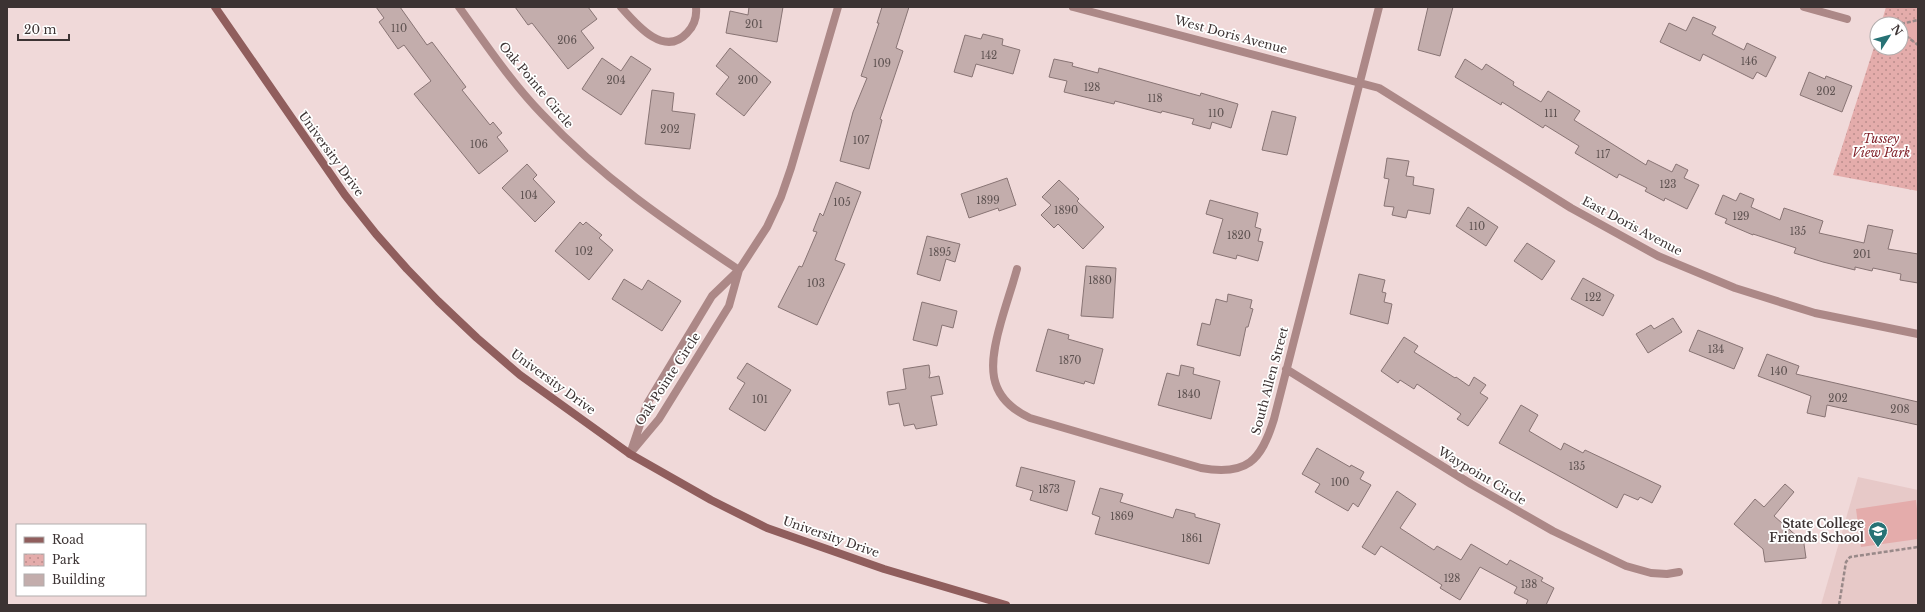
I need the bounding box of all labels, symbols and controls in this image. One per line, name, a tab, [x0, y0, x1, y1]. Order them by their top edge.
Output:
street label: West Doris Avenue	[1172, 12, 1289, 57]
scale bar	[18, 16, 69, 42]
north arrow	[1869, 16, 1909, 56]
house number: 201	[745, 18, 763, 31]
text: 20 m	[24, 22, 56, 37]
house number: 110	[391, 22, 407, 35]
text: N	[1888, 22, 1906, 39]
house number: 206	[557, 34, 577, 47]
street label: Oak Pointe Circle	[496, 38, 577, 131]
house number: 142	[981, 49, 997, 62]
house number: 146	[1741, 55, 1757, 68]
house number: 109	[873, 57, 891, 70]
house number: 204	[606, 74, 626, 87]
house number: 200	[738, 74, 758, 87]
house number: 128	[1084, 81, 1100, 94]
house number: 202	[1816, 85, 1836, 98]
house number: 118	[1148, 92, 1162, 105]
house number: 110	[1208, 107, 1224, 120]
house number: 111	[1544, 107, 1558, 120]
street label: University Drive	[296, 108, 367, 199]
house number: 202	[660, 123, 680, 136]
park label: Tussey View Park	[1852, 131, 1910, 160]
house number: 107	[853, 134, 870, 147]
house number: 106	[470, 138, 488, 151]
house number: 117	[1596, 148, 1611, 161]
house number: 123	[1660, 178, 1676, 191]
house number: 104	[520, 189, 538, 202]
street label: East Doris Avenue	[1580, 193, 1685, 258]
house number: 1899	[976, 194, 1000, 207]
house number: 105	[833, 196, 851, 209]
house number: 1890	[1054, 204, 1078, 217]
house number: 129	[1732, 210, 1750, 223]
house number: 110	[1469, 220, 1485, 233]
house number: 135	[1790, 225, 1806, 238]
house number: 1820	[1227, 229, 1251, 242]
house number: 102	[575, 245, 593, 258]
house number: 1895	[929, 246, 952, 259]
house number: 201	[1853, 248, 1871, 261]
house number: 1880	[1088, 274, 1112, 287]
house number: 103	[807, 277, 825, 290]
house number: 122	[1585, 291, 1601, 304]
street label: South Allen Street	[1248, 325, 1291, 436]
street label: Oak Pointe Circle	[632, 329, 703, 428]
house number: 134	[1708, 343, 1724, 356]
street label: University Drive	[508, 346, 599, 417]
house number: 1870	[1059, 354, 1081, 367]
house number: 140	[1770, 365, 1788, 378]
house number: 1840	[1177, 388, 1201, 401]
house number: 202	[1828, 392, 1848, 405]
house number: 101	[752, 393, 768, 406]
house number: 208	[1890, 403, 1910, 416]
street label: Waypoint Circle	[1435, 443, 1529, 508]
house number: 135	[1569, 460, 1585, 473]
house number: 100	[1331, 476, 1349, 489]
house number: 1873	[1038, 483, 1060, 496]
house number: 1869	[1110, 510, 1134, 523]
street label: University Drive	[781, 513, 881, 560]
place label: State College Friends School	[1769, 516, 1865, 545]
school or university icon: State College Friends School	[1867, 520, 1889, 548]
legend	[16, 524, 146, 596]
text: Road	[52, 532, 84, 547]
house number: 1861	[1181, 532, 1203, 545]
text: Park	[52, 552, 80, 567]
text: Building	[52, 572, 106, 587]
house number: 128	[1444, 572, 1460, 585]
house number: 138	[1521, 578, 1537, 591]

